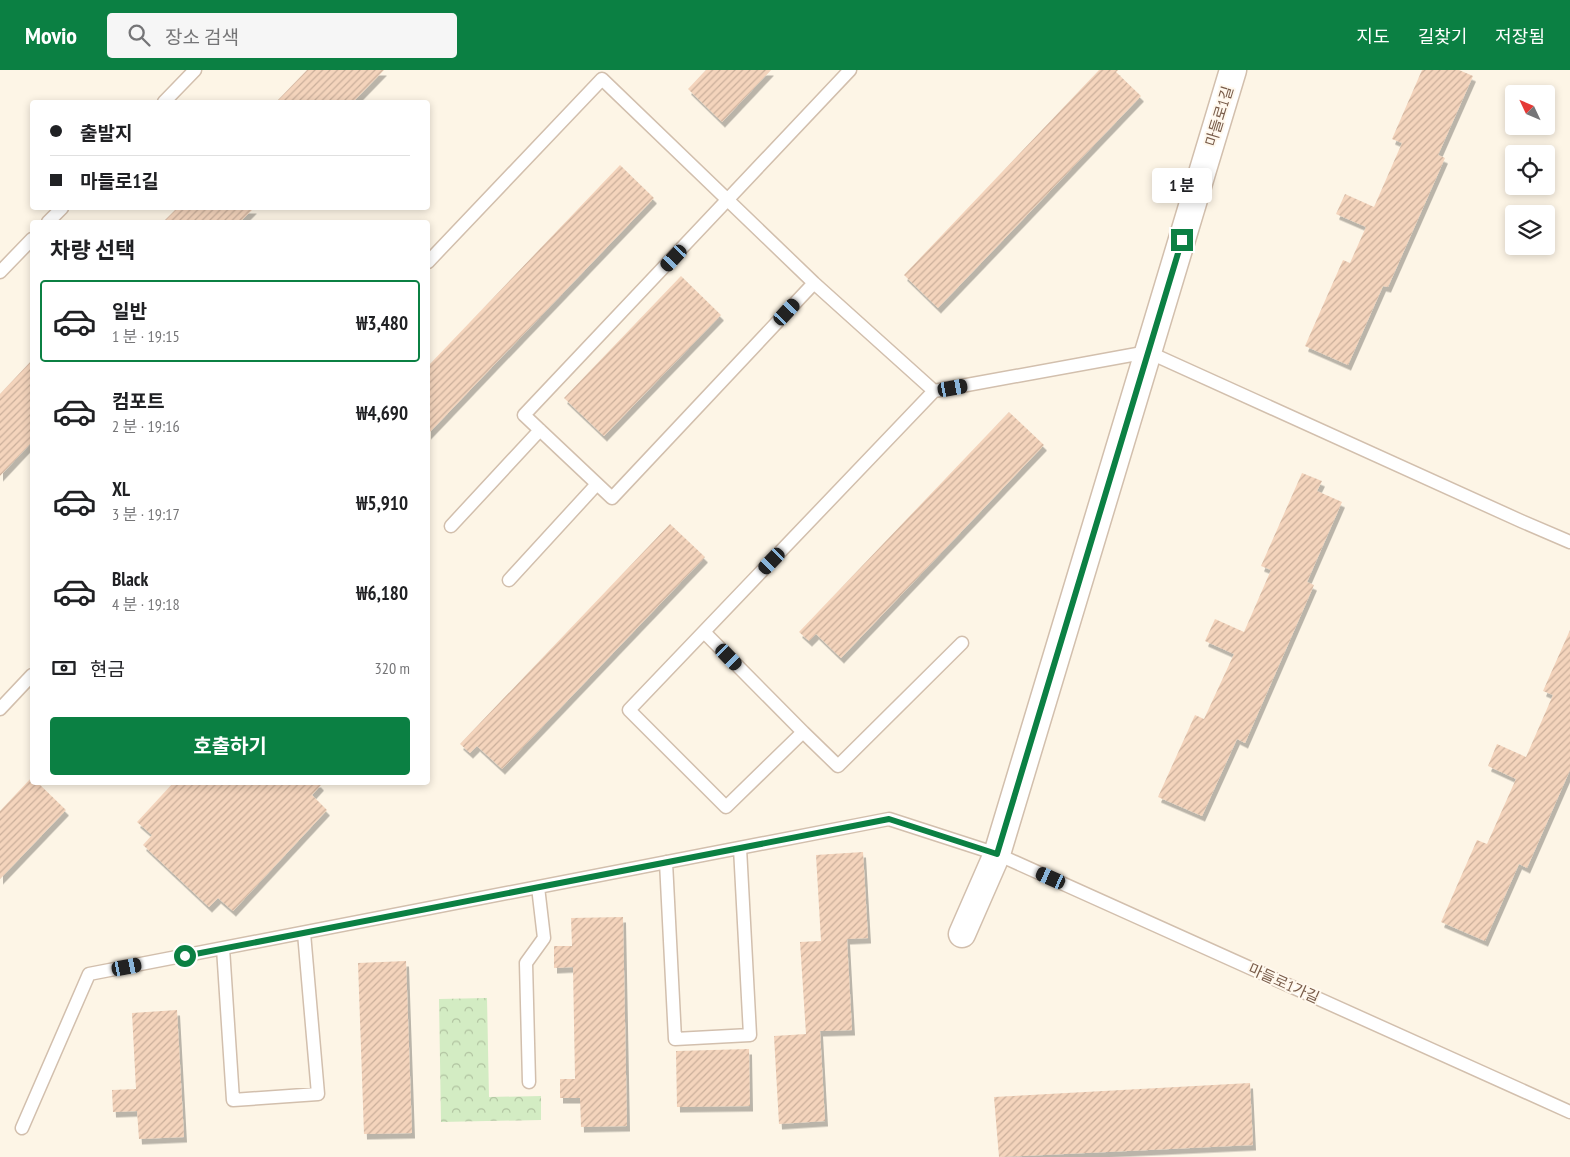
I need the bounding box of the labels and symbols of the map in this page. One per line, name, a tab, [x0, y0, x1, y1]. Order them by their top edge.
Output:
street label: 마들로1길	[1201, 84, 1237, 148]
north arrow	[1505, 85, 1555, 135]
callout: 1 분	[1152, 168, 1212, 202]
route end	[1171, 229, 1193, 251]
car	[658, 242, 689, 274]
car	[771, 296, 802, 328]
car	[936, 378, 969, 398]
car	[756, 545, 787, 577]
car	[713, 641, 744, 673]
car	[1034, 865, 1067, 891]
route start	[174, 945, 196, 967]
car	[110, 957, 143, 977]
street label: 마들로1가길	[1246, 959, 1322, 1007]

